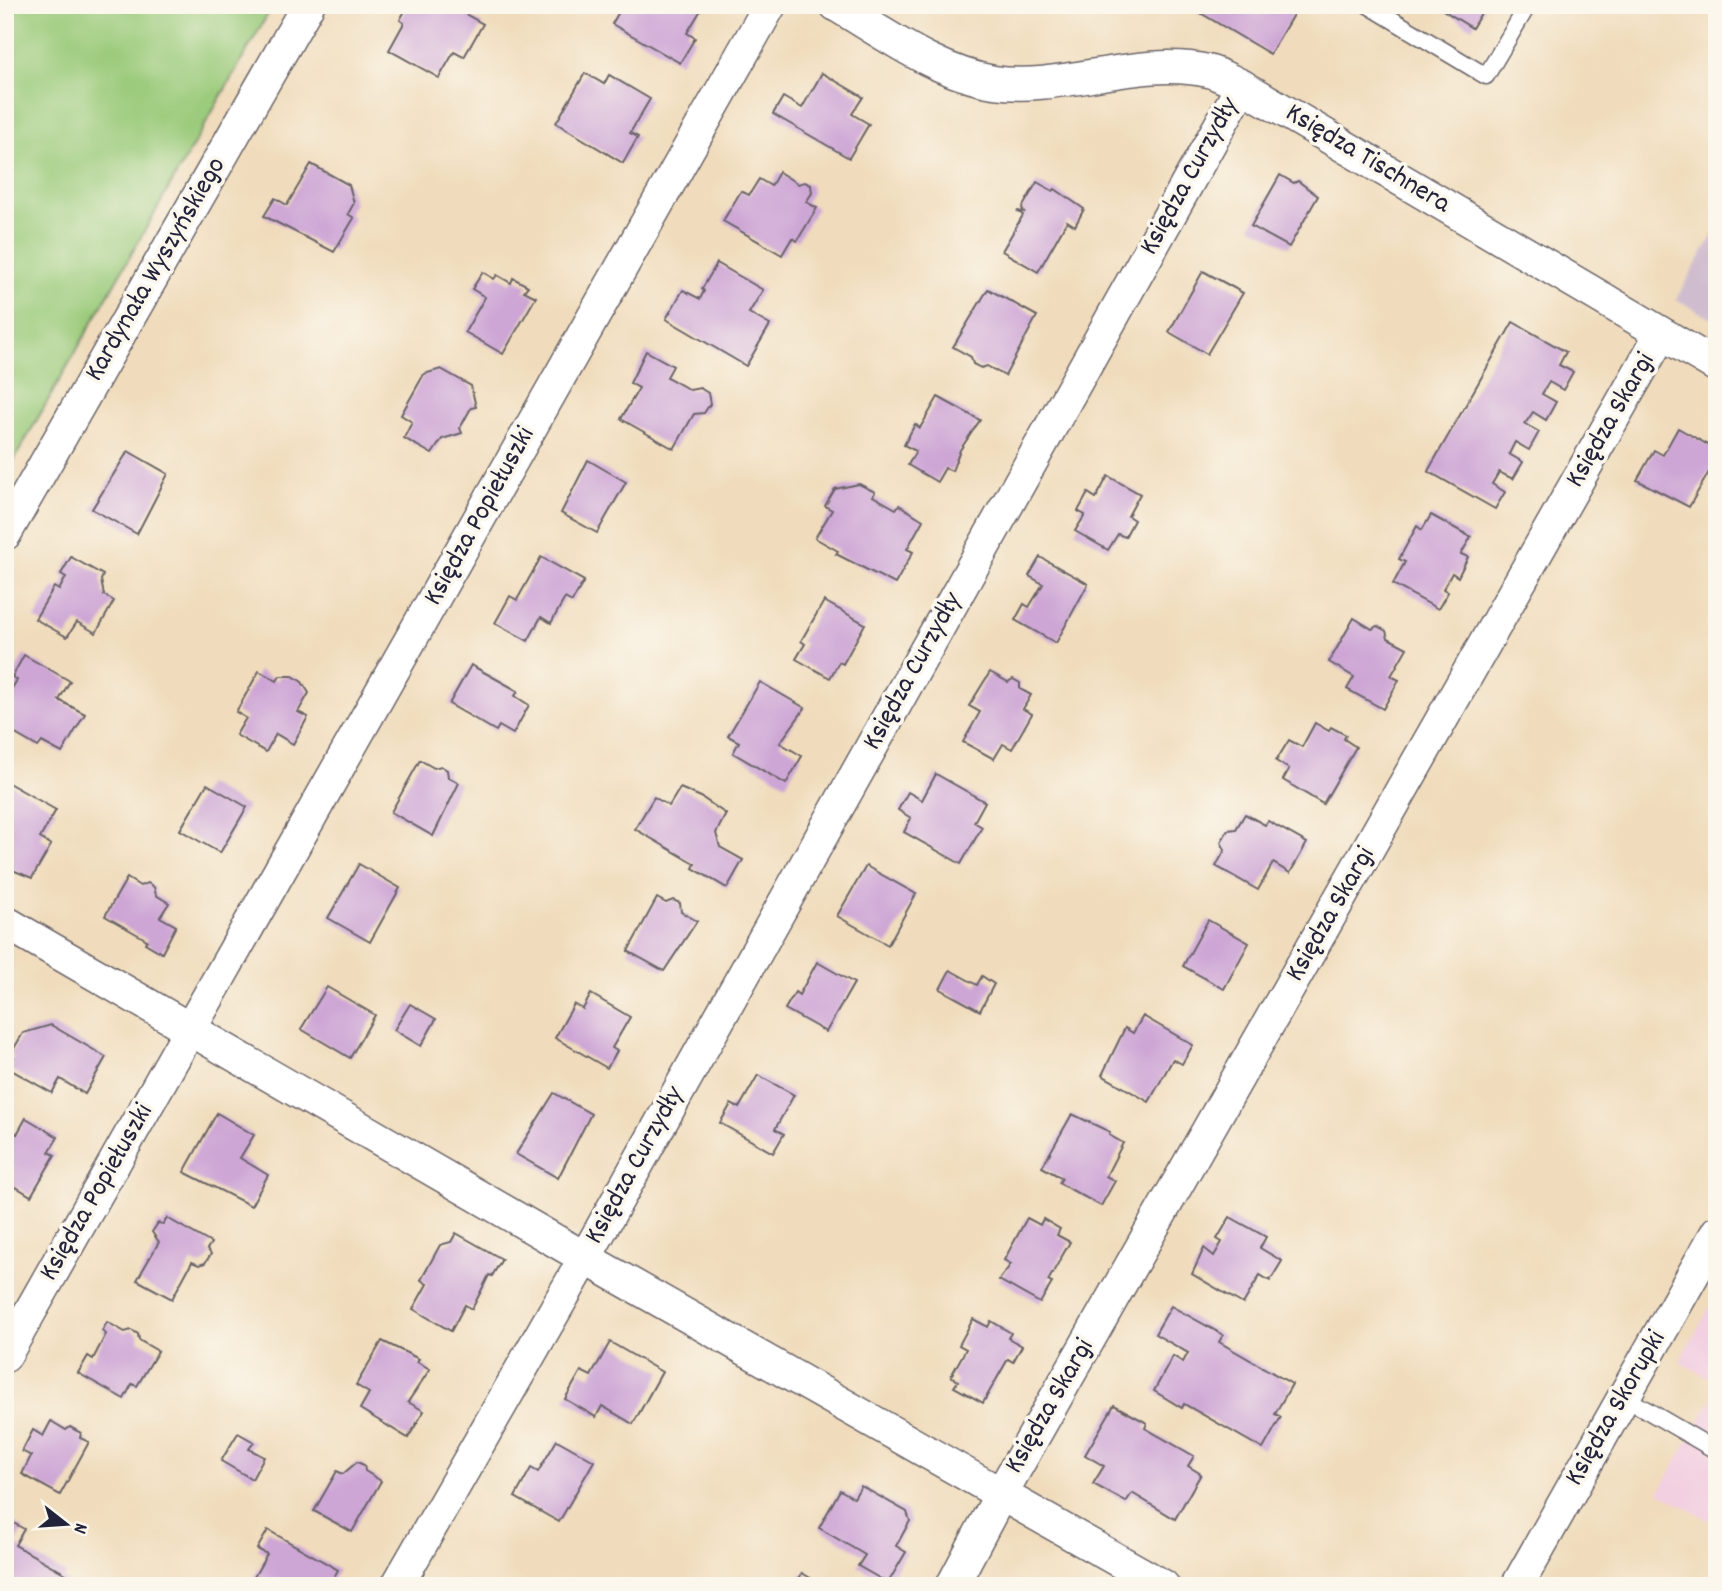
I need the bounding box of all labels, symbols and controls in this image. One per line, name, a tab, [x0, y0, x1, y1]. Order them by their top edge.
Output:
street label: Księdza Curzydły	[1131, 90, 1251, 263]
street label: Księdza Tischnera	[1277, 95, 1458, 226]
street label: Kardynała Wyszyńskiego	[76, 150, 238, 390]
street label: Księdza Skargi	[1557, 346, 1667, 496]
street label: Księdza Popiełuszki	[415, 420, 547, 614]
street label: Księdza Curzydły	[854, 585, 974, 758]
street label: Księdza Skargi	[1277, 840, 1387, 990]
street label: Księdza Curzydły	[576, 1079, 696, 1252]
street label: Księdza Popiełuszki	[31, 1097, 165, 1289]
street label: Księdza Skorupki	[1556, 1324, 1678, 1494]
street label: Księdza Skargi	[996, 1332, 1106, 1482]
north arrow	[32, 1490, 102, 1560]
text: N	[65, 1520, 93, 1536]

